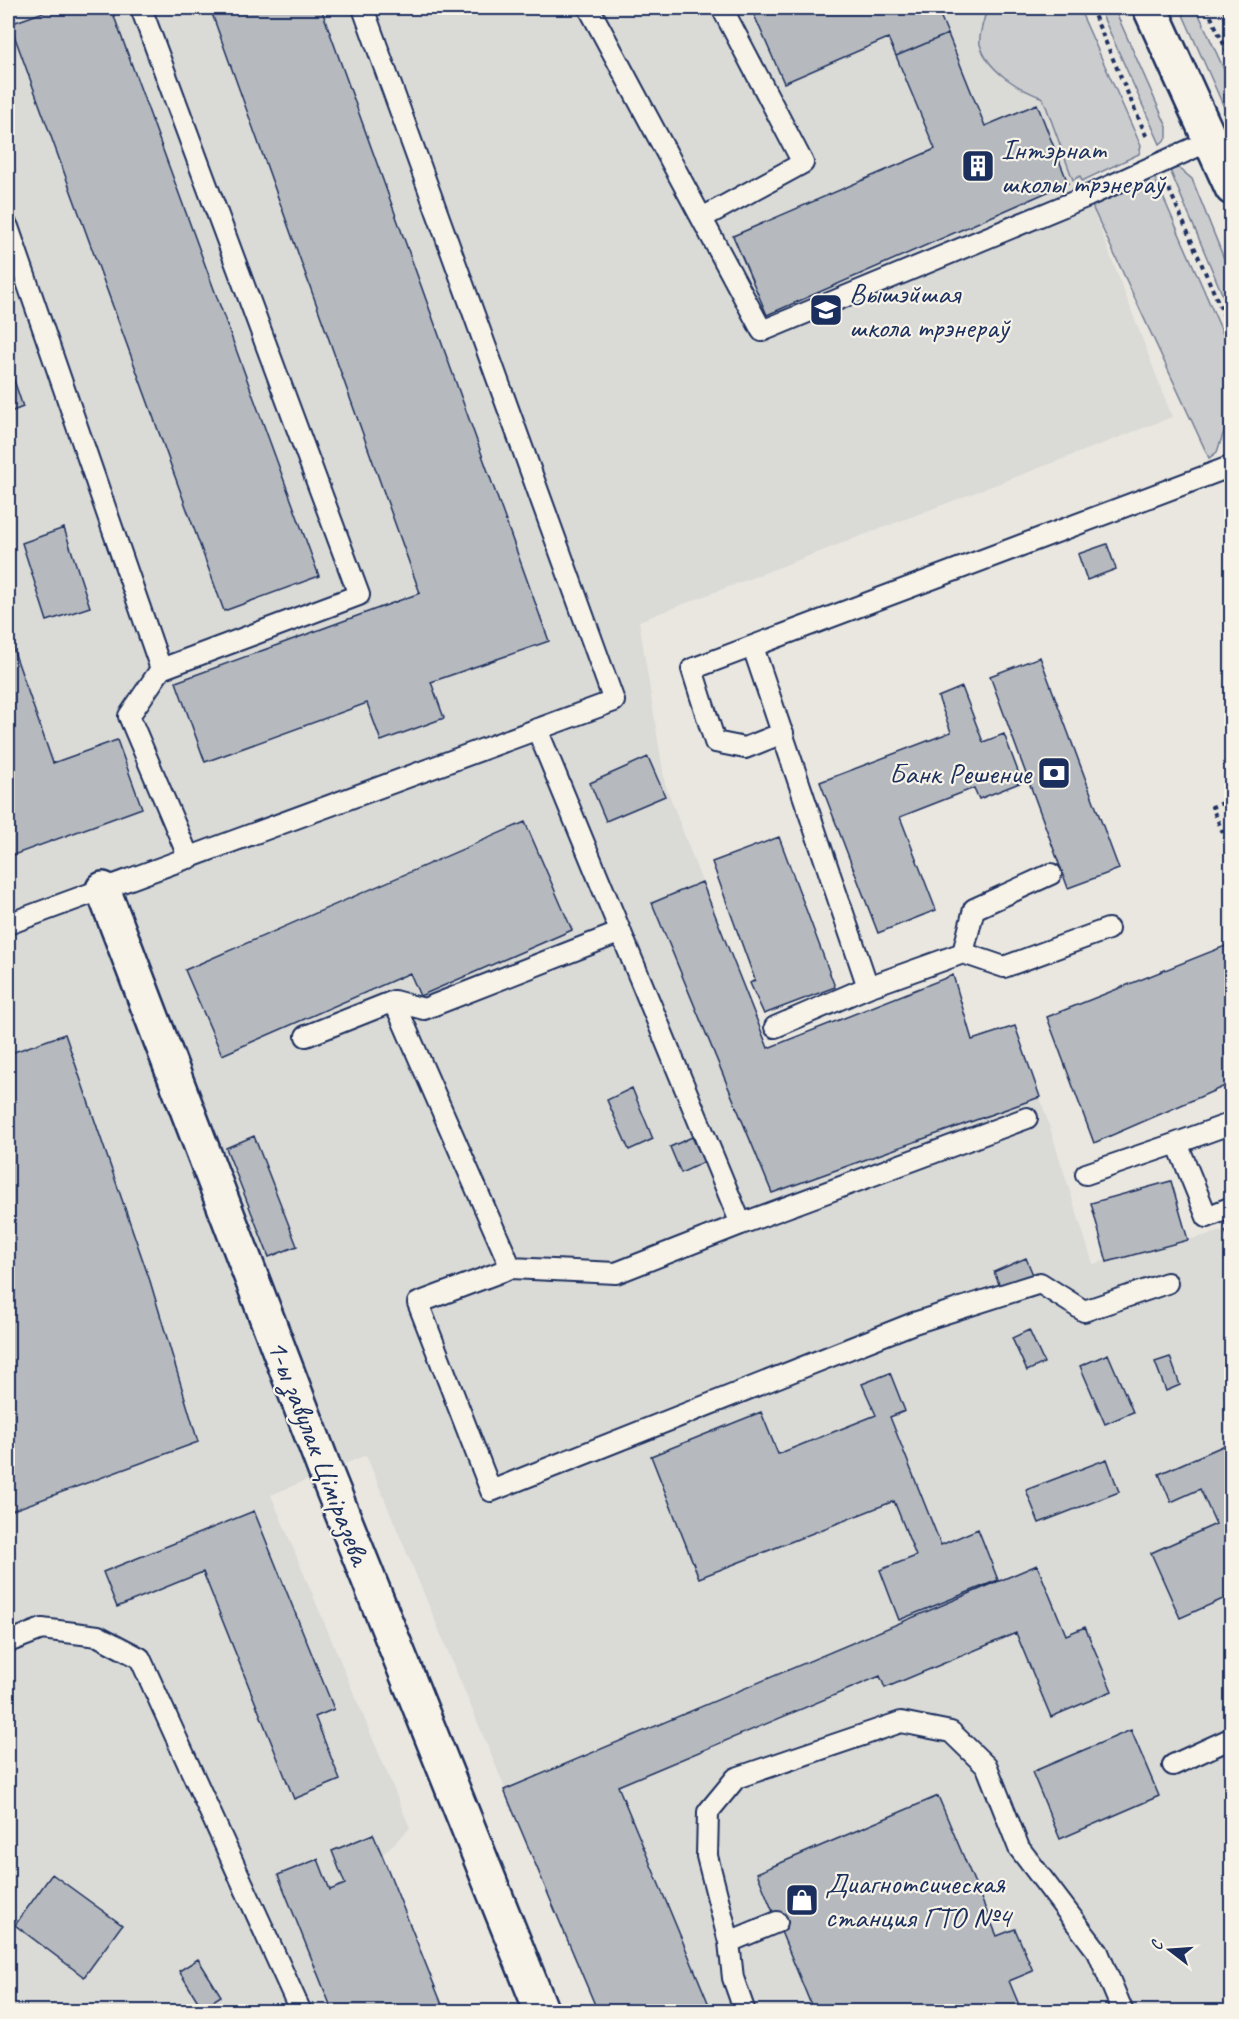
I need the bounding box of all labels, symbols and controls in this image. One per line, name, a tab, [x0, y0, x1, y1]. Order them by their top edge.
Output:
place label: Інтэрнат школы трэнераў	[1001, 130, 1167, 202]
building icon: Інтэрнат школы трэнераў	[960, 148, 996, 184]
place label: Вышэйшая школа трэнераў	[849, 274, 1011, 346]
school or university icon: Вышэйшая школа трэнераў	[808, 292, 844, 328]
place label: Банк Решение	[889, 754, 1033, 792]
bank icon: Банк Решение	[1036, 755, 1072, 791]
street label: 1-ы завулак Ціміразева	[259, 1334, 380, 1572]
place label: Диагнотсическая станция ГТО №4	[825, 1864, 1013, 1936]
shop icon: Диагнотсическая станция ГТО №4	[784, 1882, 820, 1918]
north arrow	[1140, 1920, 1200, 1980]
text: С	[1146, 1937, 1168, 1953]

